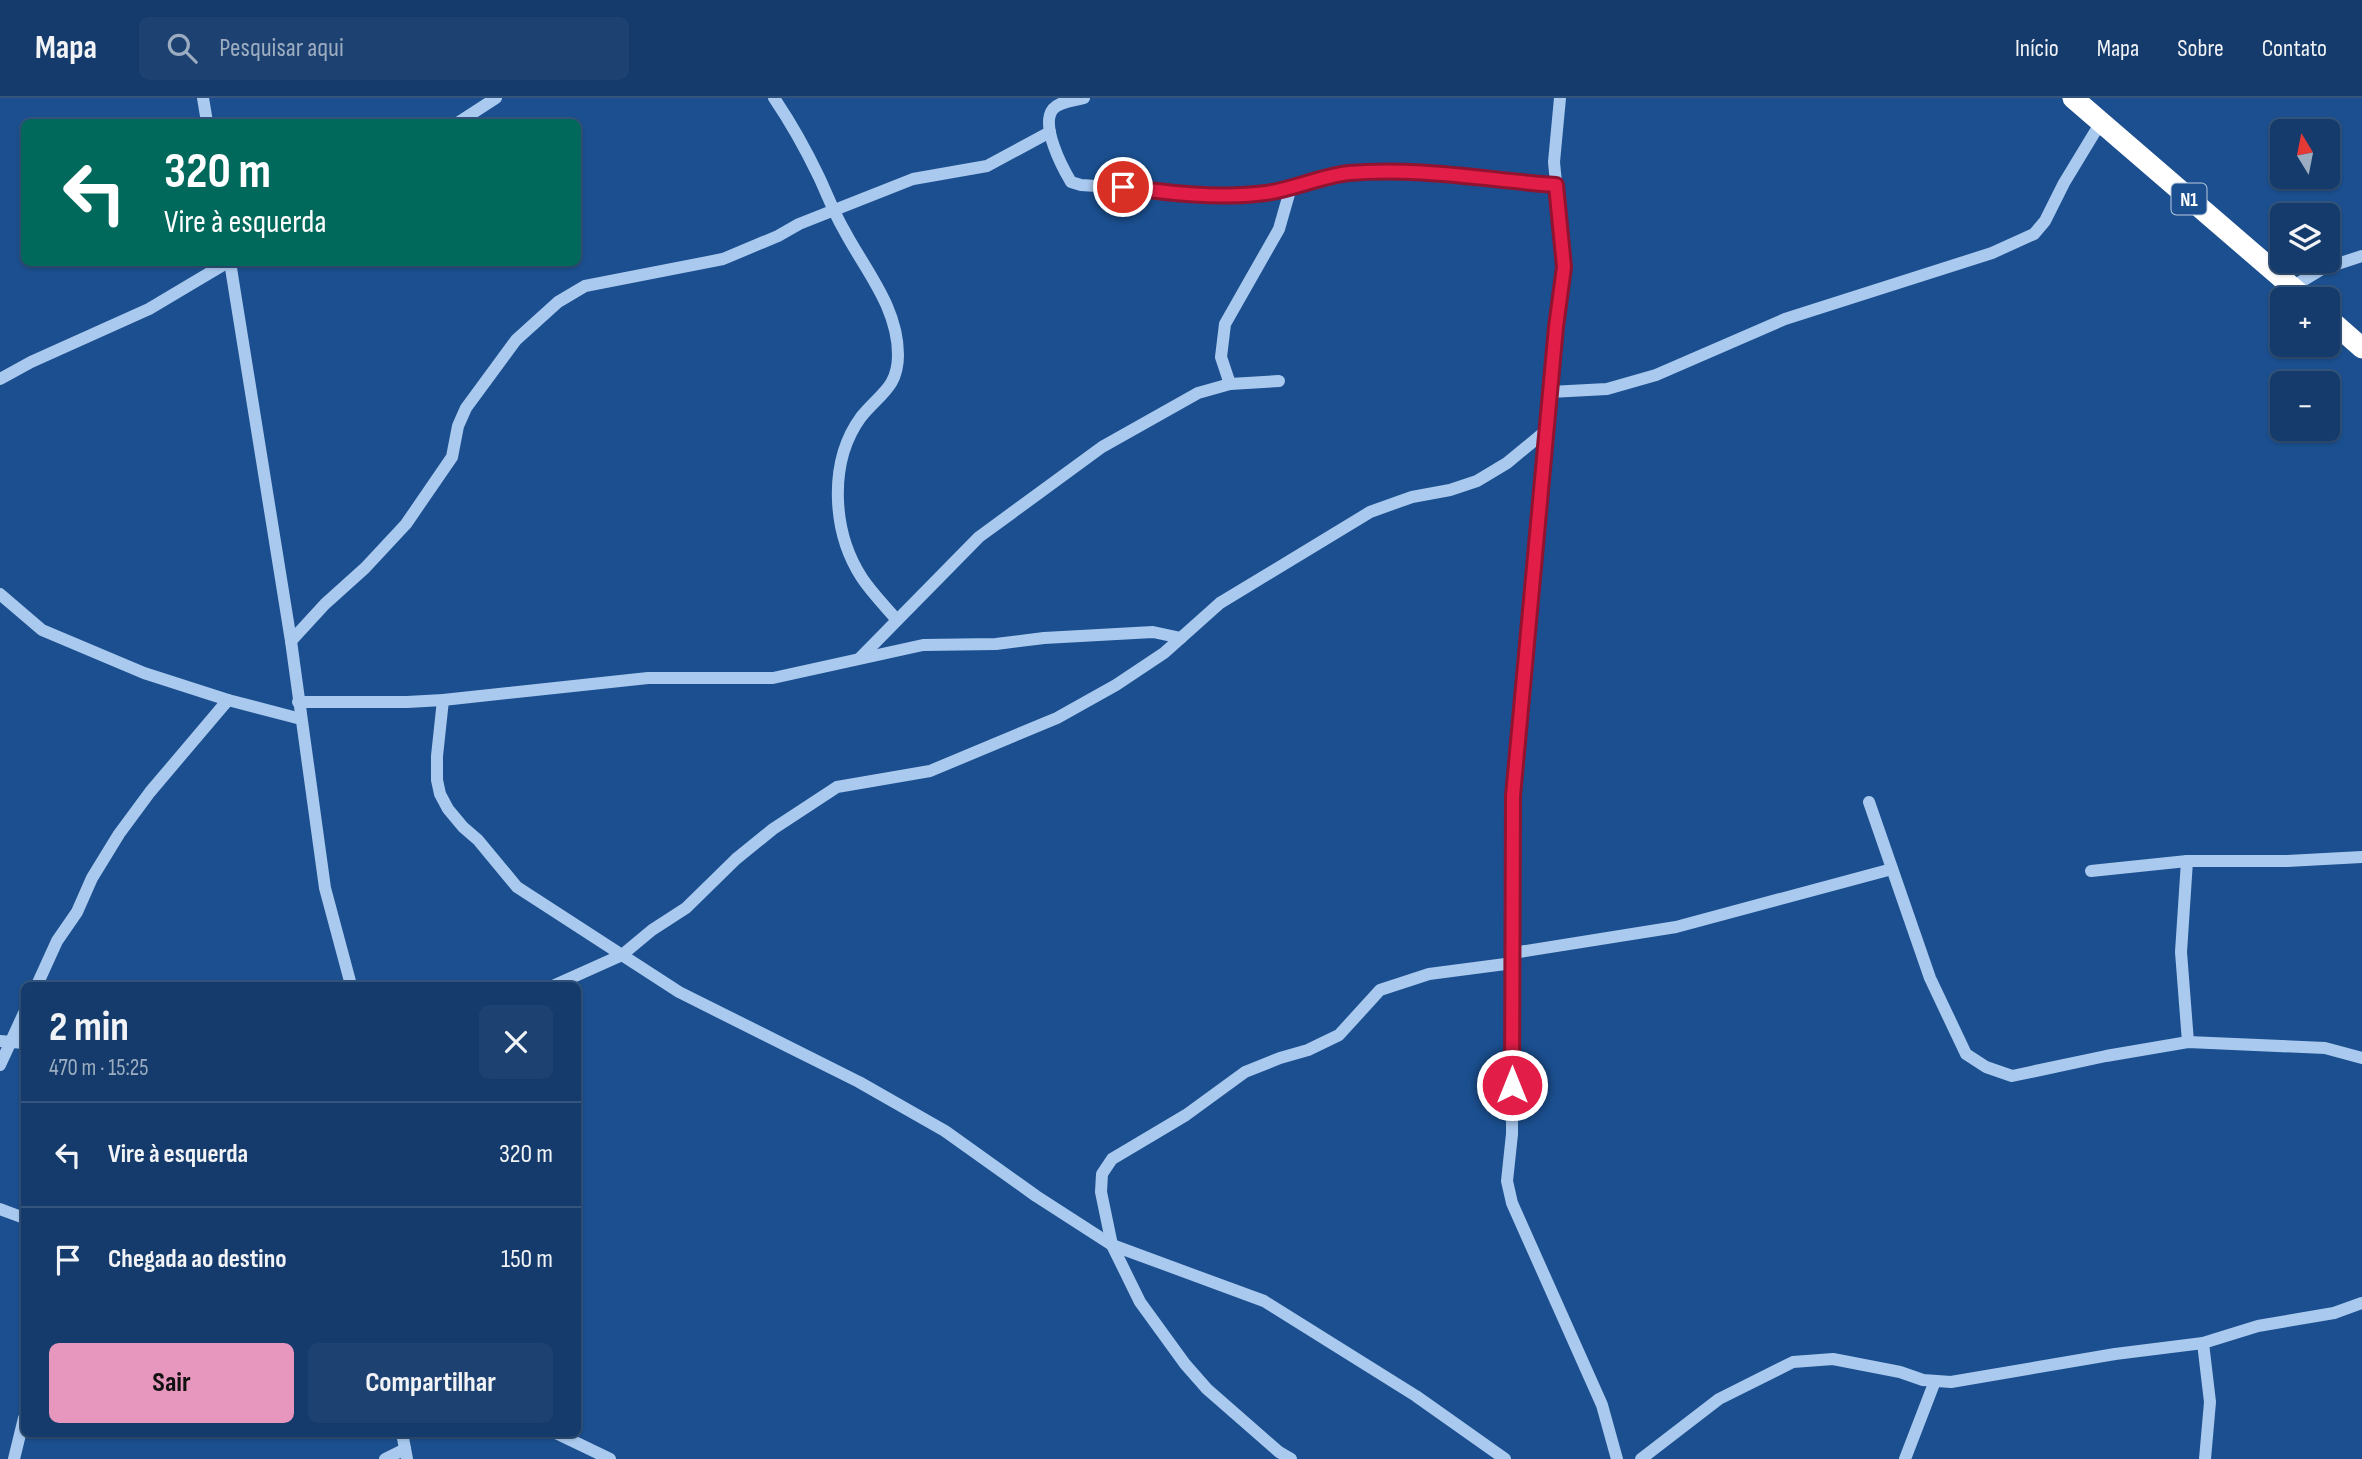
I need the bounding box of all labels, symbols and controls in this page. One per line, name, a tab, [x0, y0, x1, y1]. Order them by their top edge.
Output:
search box	[139, 17, 629, 80]
text: Mapa	[35, 28, 97, 68]
icon: search	[163, 29, 201, 67]
text: Pesquisar aqui	[219, 33, 344, 64]
text: Início	[2015, 34, 2059, 63]
text: Mapa	[2097, 34, 2139, 63]
text: Sobre	[2177, 34, 2224, 63]
text: Contato	[2262, 34, 2327, 63]
north arrow	[2270, 119, 2340, 189]
map controls	[2270, 119, 2340, 441]
text: 320 m	[164, 143, 271, 202]
icon: left	[49, 147, 140, 238]
pin	[1093, 157, 1153, 217]
icon: arrive	[1104, 168, 1142, 206]
road number: N1	[2172, 184, 2206, 214]
text: Vire à esquerda	[164, 203, 327, 242]
button: layers	[2270, 203, 2340, 273]
button: +	[2270, 287, 2340, 357]
button: −	[2270, 371, 2340, 441]
text: 2 min	[49, 1002, 129, 1053]
button: close	[479, 1005, 553, 1079]
position arrow	[1475, 1048, 1549, 1122]
text: 470 m · 15:25	[49, 1054, 148, 1082]
icon: left	[49, 1136, 87, 1174]
text: Vire à esquerda	[108, 1139, 248, 1170]
text: 320 m	[499, 1139, 553, 1170]
icon: arrive	[49, 1241, 87, 1279]
text: Chegada ao destino	[108, 1244, 287, 1275]
text: 150 m	[501, 1244, 553, 1275]
button: Sair	[49, 1343, 294, 1423]
button: Compartilhar	[308, 1343, 553, 1423]

